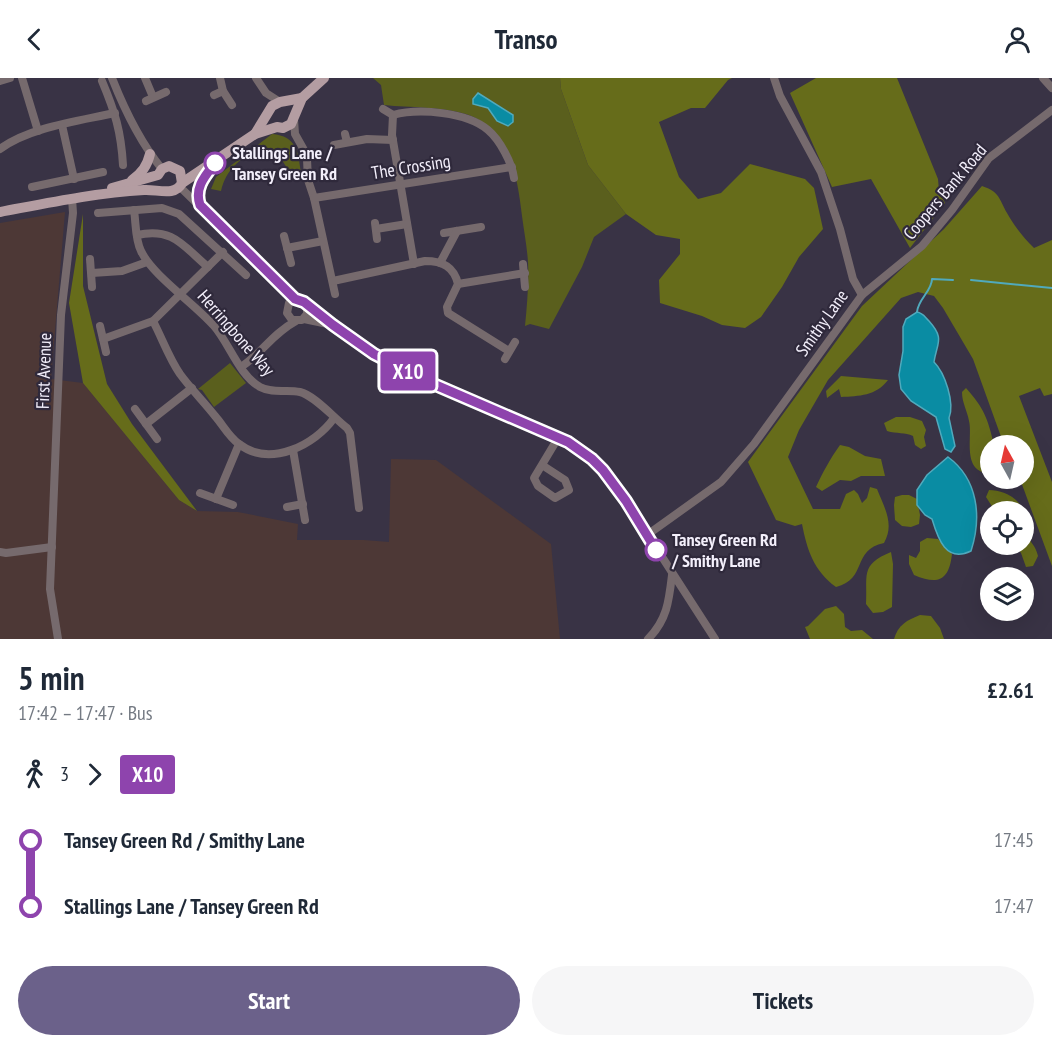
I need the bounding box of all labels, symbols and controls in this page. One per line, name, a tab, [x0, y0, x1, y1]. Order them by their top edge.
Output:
text: Transo	[494, 22, 558, 56]
icon: back	[18, 23, 51, 56]
icon: person	[1001, 23, 1034, 56]
street label: Coopers Bank Road	[898, 139, 991, 244]
place label: Stallings Lane / Tansey Green Rd	[232, 141, 337, 185]
street label: The Crossing	[370, 149, 452, 184]
marker: Stallings Lane / Tansey Green Rd	[204, 152, 226, 174]
street label: Herringbone Way	[193, 285, 280, 381]
street label: Smithy Lane	[790, 285, 853, 360]
street label: First Avenue	[31, 333, 56, 409]
line badge: X10	[374, 352, 442, 390]
text: X10	[392, 358, 424, 385]
north arrow	[980, 435, 1034, 489]
map controls	[980, 435, 1034, 621]
button: locate	[980, 501, 1034, 555]
place label: Tansey Green Rd / Smithy Lane	[671, 528, 777, 572]
marker: Tansey Green Rd / Smithy Lane	[645, 539, 667, 561]
button: layers	[980, 567, 1034, 621]
text: 5 min	[18, 656, 85, 699]
text: £2.61	[987, 676, 1034, 704]
text: 17:42 – 17:47 · Bus	[18, 700, 153, 726]
icon: walk	[18, 758, 51, 791]
icon: forward	[78, 758, 111, 791]
text: 3	[60, 761, 69, 787]
text: X10	[132, 761, 163, 788]
text: Tansey Green Rd / Smithy Lane	[64, 826, 305, 854]
text: 17:45	[994, 827, 1034, 853]
text: Stallings Lane / Tansey Green Rd	[64, 892, 319, 920]
text: 17:47	[994, 893, 1034, 919]
button: Start	[18, 966, 520, 1035]
button: Tickets	[532, 966, 1034, 1035]

